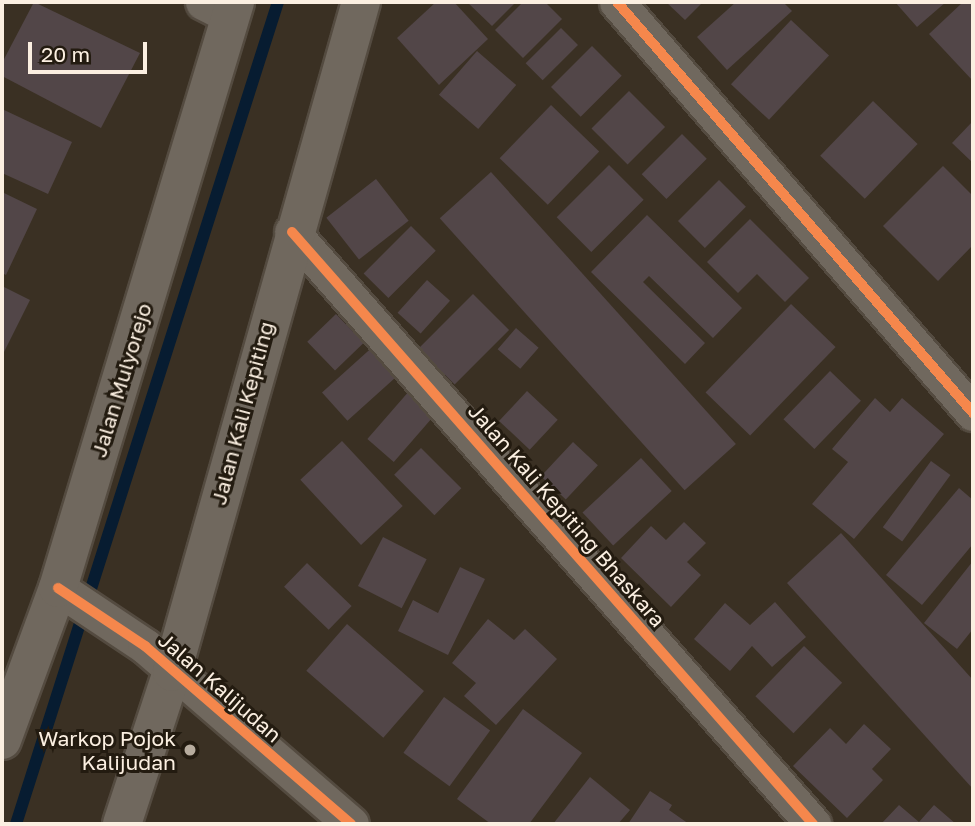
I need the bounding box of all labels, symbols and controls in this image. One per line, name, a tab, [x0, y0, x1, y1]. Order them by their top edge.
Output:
scale bar	[32, 28, 150, 72]
text: 20 m	[41, 41, 90, 67]
street label: Jalan Mulyorejo	[86, 300, 156, 460]
street label: Jalan Kali Kepiting	[205, 319, 279, 507]
street label: Jalan Kali Kepiting Bhaskara	[463, 398, 671, 632]
street label: Jalan Kalijudan	[153, 627, 287, 747]
place label: Warkop Pojok Kalijudan	[38, 725, 176, 775]
marker: Warkop Pojok Kalijudan	[182, 742, 198, 758]

